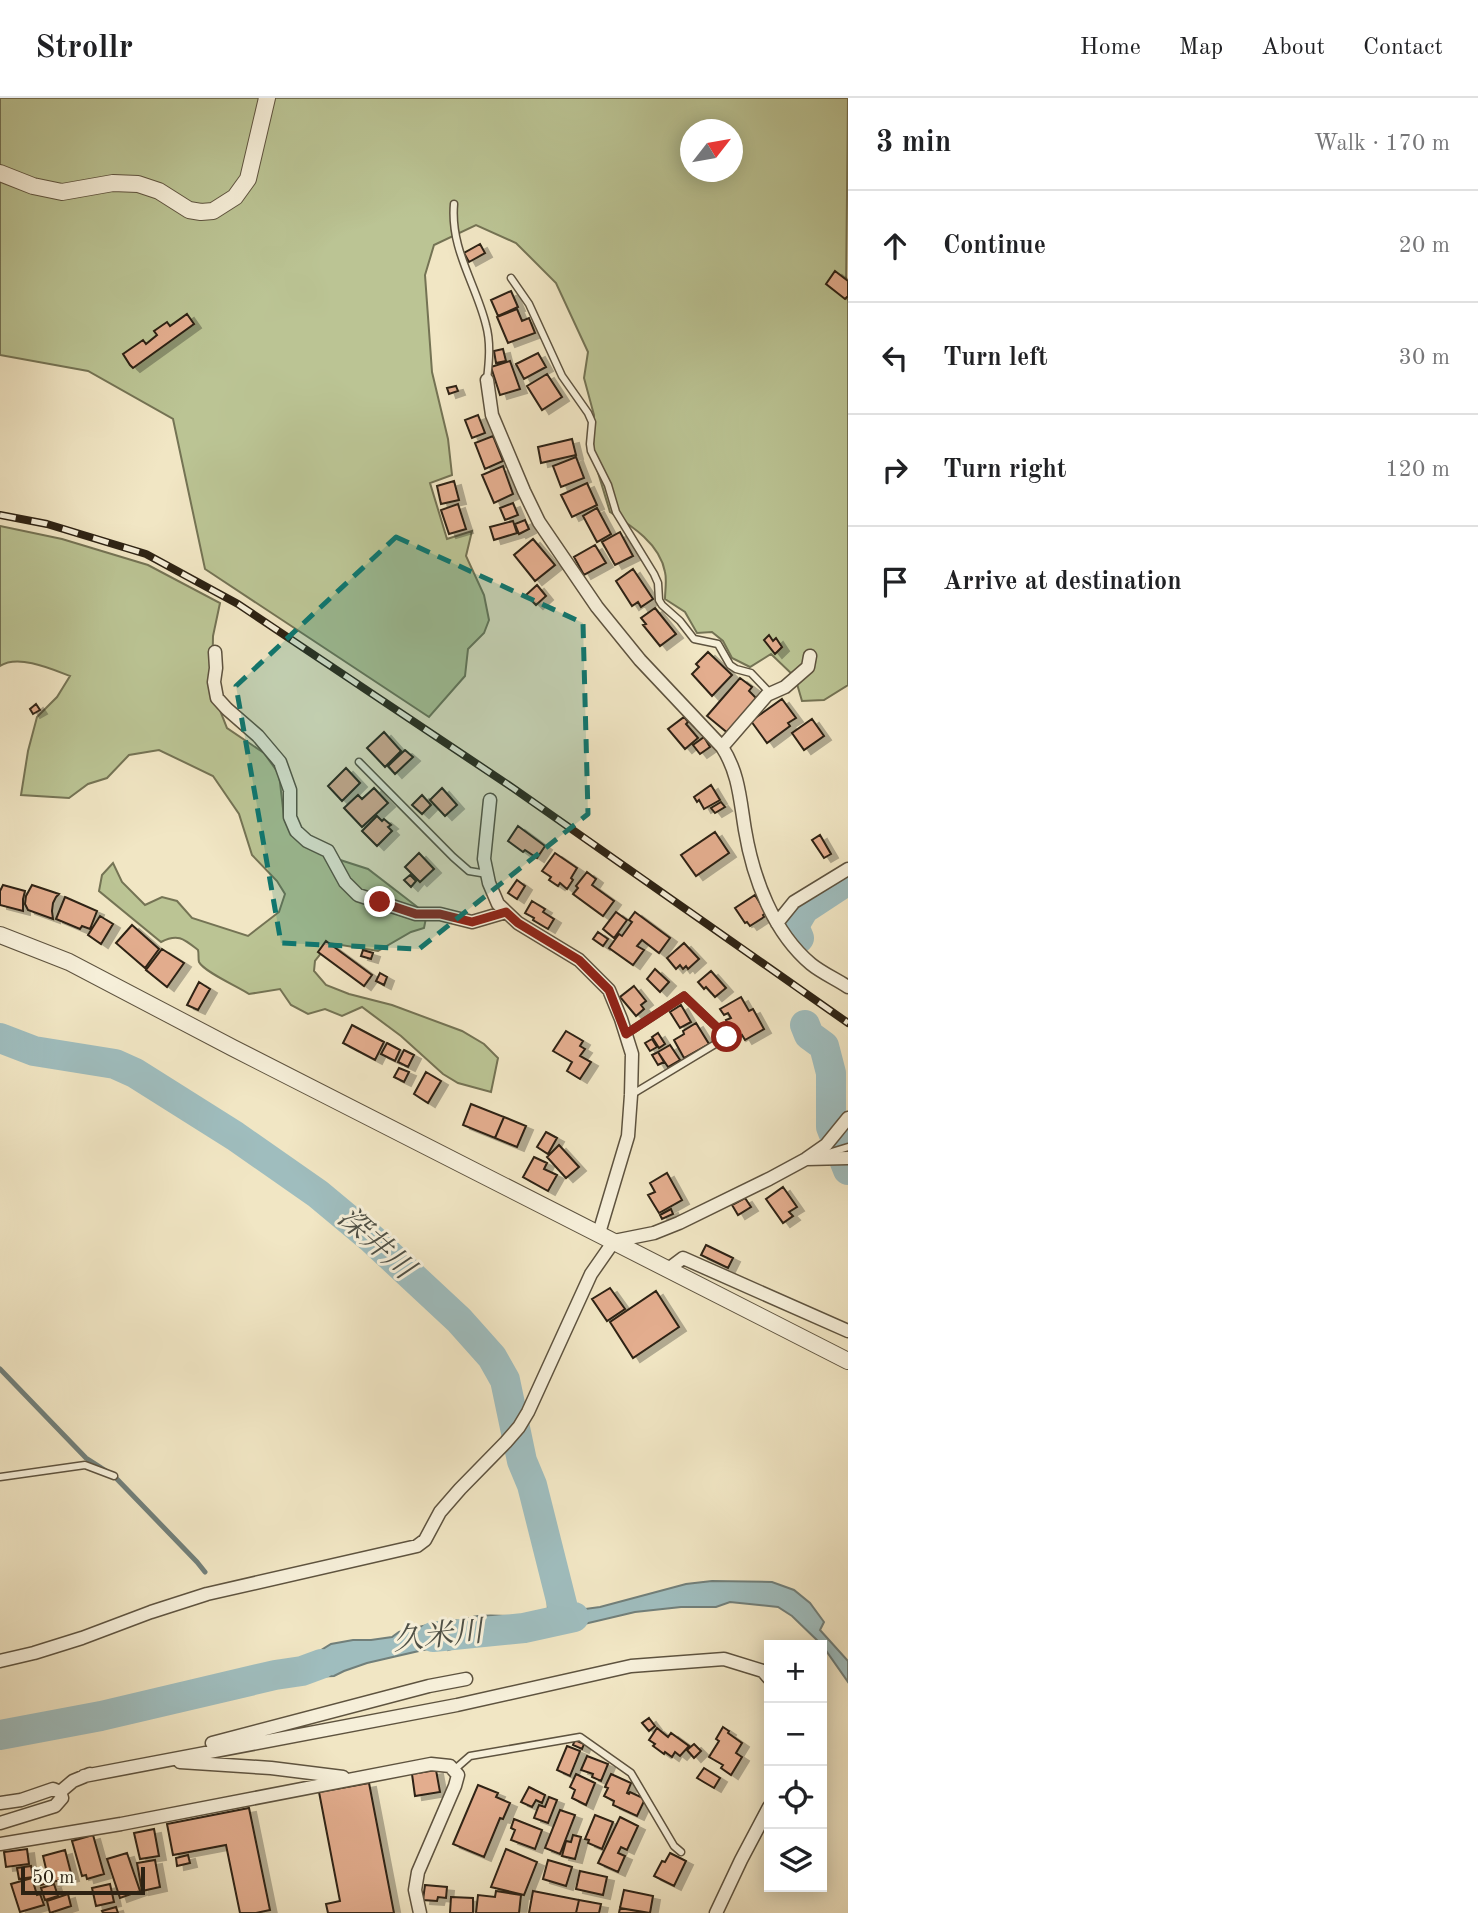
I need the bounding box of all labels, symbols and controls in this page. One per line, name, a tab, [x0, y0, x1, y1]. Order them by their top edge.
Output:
text: Strollr	[35, 32, 133, 65]
text: Home	[1080, 36, 1141, 60]
text: Map	[1179, 36, 1223, 60]
text: About	[1261, 36, 1325, 60]
text: Contact	[1363, 36, 1443, 60]
north arrow	[680, 119, 743, 182]
text: 3 min	[876, 128, 951, 158]
text: Walk · 170 m	[1314, 132, 1450, 155]
icon: ahead	[876, 227, 914, 265]
text: Continue	[943, 233, 1046, 259]
text: 20 m	[1399, 234, 1450, 257]
icon: left	[876, 339, 914, 377]
text: Turn left	[943, 345, 1048, 371]
text: 30 m	[1399, 346, 1450, 369]
icon: right	[876, 451, 914, 489]
text: Turn right	[943, 457, 1066, 483]
text: 120 m	[1385, 458, 1450, 481]
icon: arrive	[876, 563, 914, 601]
text: Arrive at destination	[943, 569, 1182, 595]
route end	[364, 886, 395, 917]
route start	[711, 1021, 742, 1052]
water label: 深井川	[332, 1201, 423, 1287]
water label: 久米川	[391, 1614, 487, 1657]
map controls	[764, 1640, 827, 1892]
button: +	[764, 1640, 827, 1703]
button: −	[764, 1703, 827, 1766]
button: locate	[764, 1766, 827, 1829]
button: layers	[764, 1829, 827, 1892]
scale bar	[21, 1864, 145, 1896]
text: 50 m	[32, 1869, 74, 1888]

